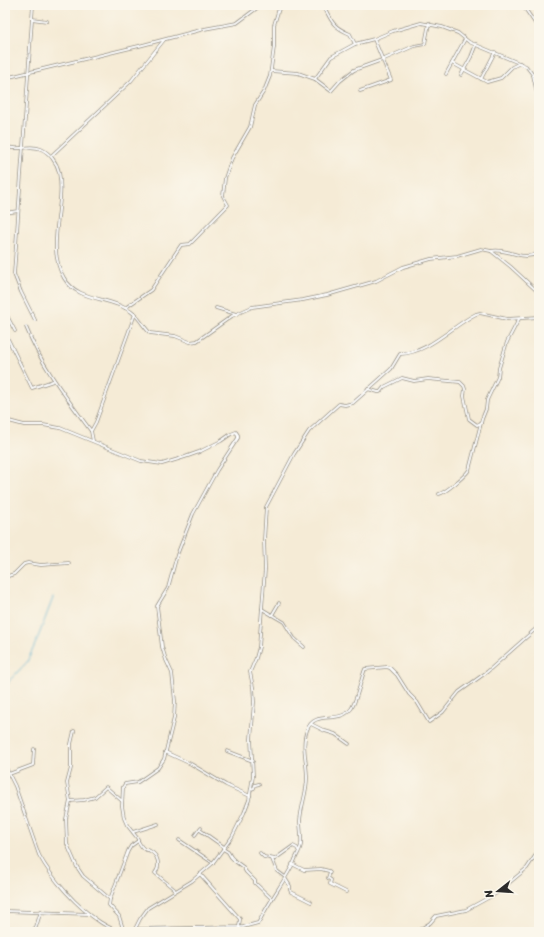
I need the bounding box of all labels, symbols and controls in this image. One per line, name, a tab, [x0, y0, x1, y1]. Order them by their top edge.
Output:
north arrow	[478, 871, 518, 911]
text: N	[479, 887, 499, 901]

